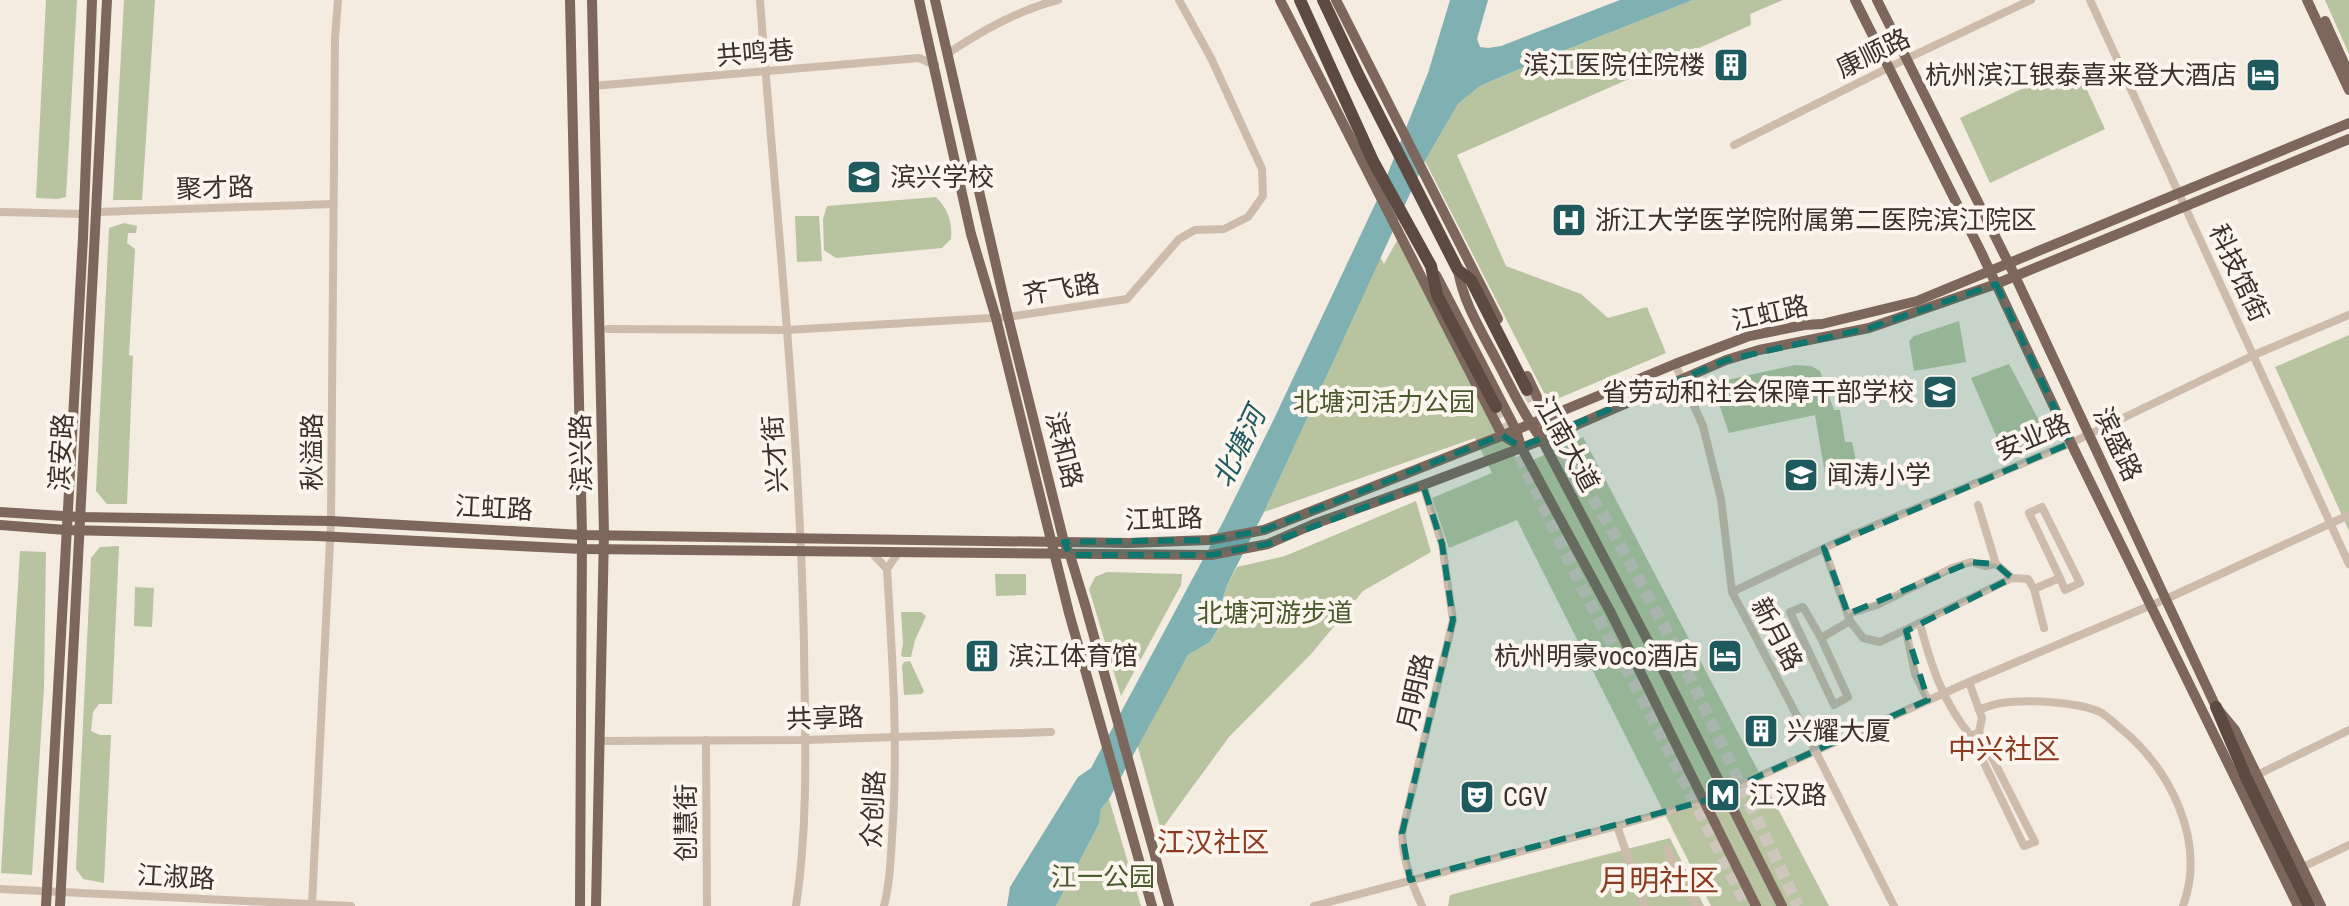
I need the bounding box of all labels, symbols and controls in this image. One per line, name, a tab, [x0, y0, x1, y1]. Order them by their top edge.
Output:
street label: 康顺路	[1831, 22, 1915, 84]
street label: 共鸣巷	[715, 35, 795, 71]
building icon: 滨江医院住院楼	[1712, 46, 1750, 84]
place label: 滨江医院住院楼	[1523, 50, 1705, 80]
hotel icon: 杭州滨江银泰喜来登大酒店	[2244, 56, 2282, 94]
place label: 杭州滨江银泰喜来登大酒店	[1925, 60, 2237, 90]
school or university icon: 滨兴学校	[845, 158, 883, 196]
place label: 滨兴学校	[890, 162, 994, 192]
street label: 聚才路	[175, 172, 255, 204]
hospital icon: 浙江大学医学院附属第二医院滨江院区	[1550, 201, 1588, 239]
place label: 浙江大学医学院附属第二医院滨江院区	[1595, 205, 2037, 235]
street label: 科技馆街	[2203, 220, 2275, 326]
street label: 齐飞路	[1020, 268, 1102, 310]
street label: 江虹路	[1729, 290, 1811, 336]
school or university icon: 省劳动和社会保障干部学校	[1921, 373, 1959, 411]
place label: 省劳动和社会保障干部学校	[1602, 377, 1914, 407]
park label: 北塘河活力公园	[1293, 387, 1475, 417]
street label: 江南大道	[1529, 391, 1605, 497]
water label: 北塘河	[1206, 398, 1274, 492]
street label: 滨盛路	[2088, 402, 2148, 486]
street label: 安业路	[1991, 408, 2075, 466]
street label: 滨和路	[1040, 409, 1088, 491]
street label: 滨安路	[44, 412, 78, 492]
street label: 秋溢路	[297, 413, 327, 491]
street label: 滨兴路	[565, 414, 597, 492]
street label: 兴才街	[757, 414, 793, 494]
school or university icon: 闻涛小学	[1782, 456, 1820, 494]
place label: 闻涛小学	[1827, 460, 1931, 490]
street label: 江虹路	[454, 491, 534, 525]
street label: 江虹路	[1124, 503, 1204, 535]
street label: 新月路	[1745, 593, 1809, 675]
park label: 北塘河游步道	[1197, 598, 1353, 628]
building icon: 滨江体育馆	[963, 637, 1001, 675]
hotel icon: 杭州明豪voco酒店	[1706, 637, 1744, 675]
place label: 滨江体育馆	[1008, 641, 1138, 671]
place label: 杭州明豪voco酒店	[1494, 641, 1699, 671]
street label: 月明路	[1392, 651, 1438, 733]
street label: 共享路	[785, 702, 865, 734]
building icon: 兴耀大厦	[1742, 712, 1780, 750]
place label: 兴耀大厦	[1787, 716, 1891, 746]
district label: 中兴社区	[1948, 733, 2060, 766]
street label: 众创路	[856, 769, 890, 849]
metro station icon: 江汉路	[1704, 776, 1742, 814]
theatre icon: CGV	[1458, 778, 1496, 816]
place label: 江汉路	[1749, 780, 1827, 810]
place label: CGV	[1503, 782, 1548, 812]
street label: 创慧街	[671, 784, 701, 862]
district label: 江汉社区	[1157, 826, 1269, 859]
street label: 江淑路	[136, 860, 216, 894]
park label: 江一公园	[1051, 862, 1155, 892]
district label: 月明社区	[1599, 863, 1719, 898]

